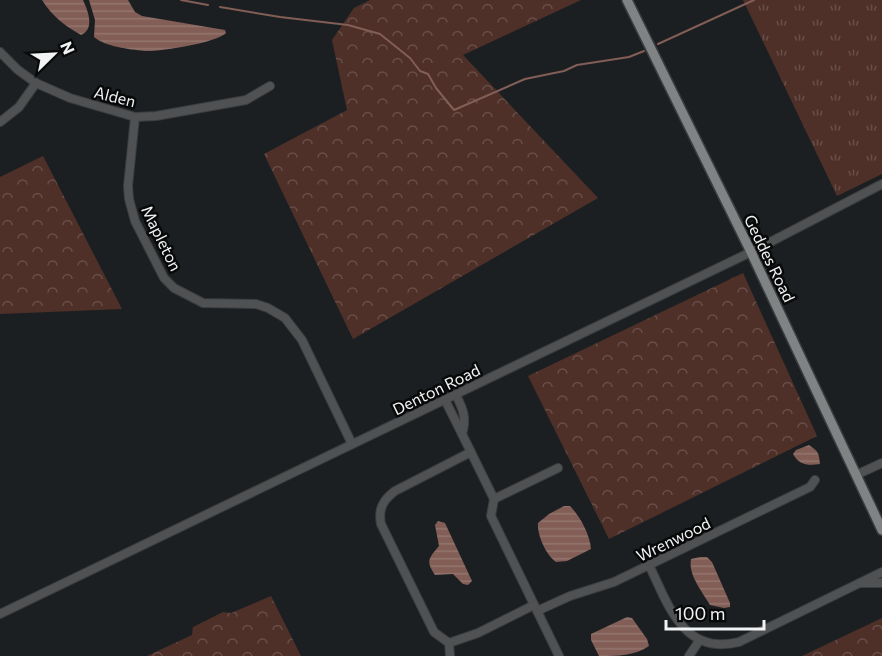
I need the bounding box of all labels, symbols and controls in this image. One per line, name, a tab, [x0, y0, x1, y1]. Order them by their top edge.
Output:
north arrow	[24, 24, 84, 84]
text: N	[57, 38, 79, 57]
street label: Alden	[92, 82, 138, 110]
street label: Mapleton	[138, 202, 186, 274]
street label: Geddes Road	[741, 211, 799, 305]
street label: Denton Road	[389, 360, 483, 418]
street label: Wrenwood	[633, 513, 713, 565]
scale bar	[666, 593, 764, 631]
text: 100 m	[675, 602, 725, 624]

